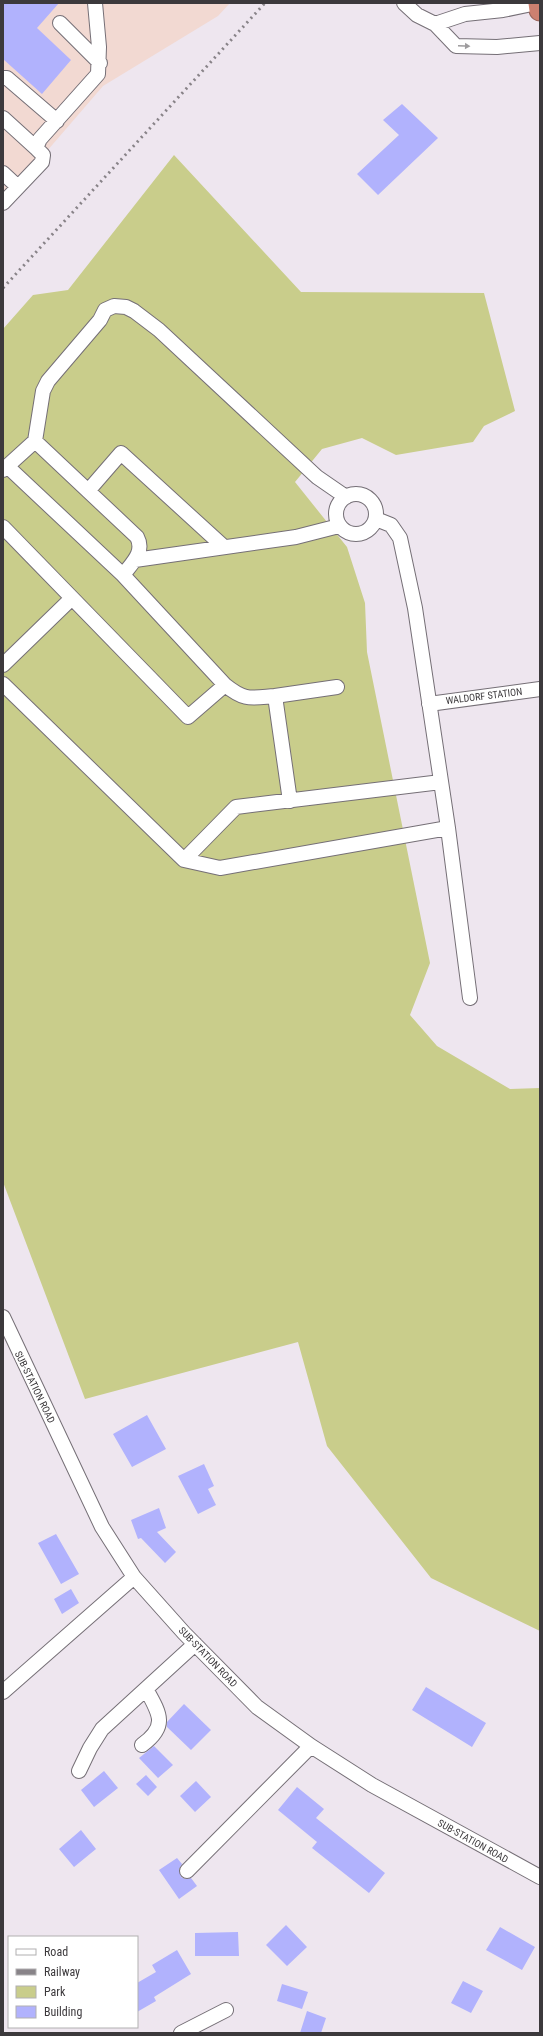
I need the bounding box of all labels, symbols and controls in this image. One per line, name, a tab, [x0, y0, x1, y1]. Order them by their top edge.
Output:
one-way arrow	[458, 43, 470, 50]
street label: WALDORF STATION	[445, 686, 523, 706]
street label: SUB-STATION ROAD	[13, 1349, 57, 1425]
street label: SUB-STATION ROAD	[177, 1625, 240, 1689]
street label: SUB-STATION ROAD	[436, 1817, 510, 1865]
legend	[8, 1936, 138, 2028]
text: Road	[44, 1945, 68, 1959]
text: Railway	[44, 1965, 80, 1979]
text: Park	[44, 1985, 66, 1999]
text: Building	[44, 2005, 82, 2019]

